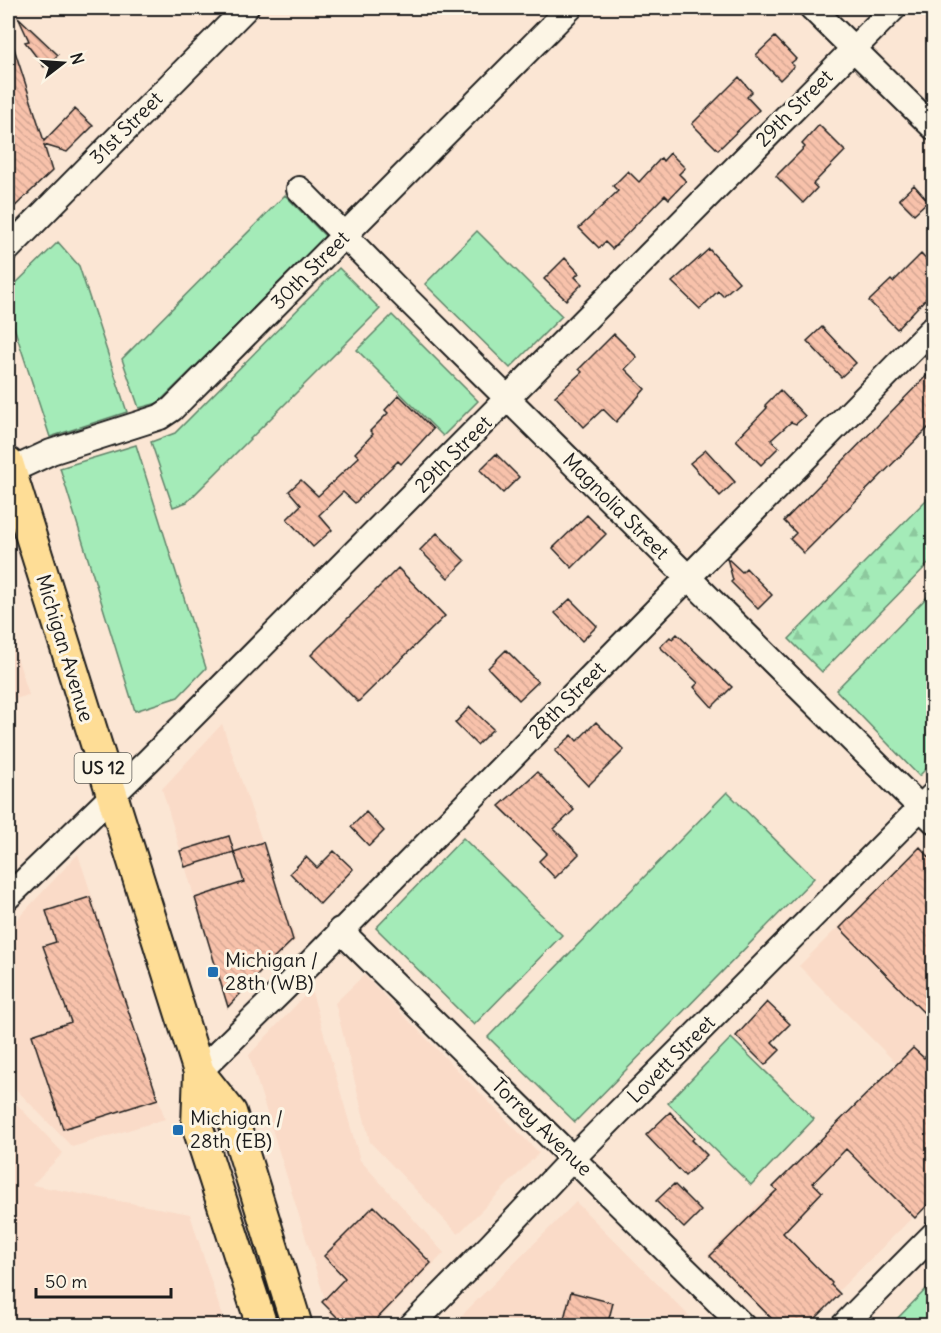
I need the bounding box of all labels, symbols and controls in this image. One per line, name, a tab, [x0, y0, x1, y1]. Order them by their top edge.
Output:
north arrow	[33, 33, 93, 93]
text: N	[66, 50, 89, 67]
street label: 29th Street	[750, 64, 838, 151]
street label: 31st Street	[84, 86, 168, 169]
street label: 30th Street	[265, 225, 354, 314]
street label: 29th Street	[409, 410, 497, 497]
street label: Magnolia Street	[558, 447, 675, 564]
street label: Michigan Avenue	[31, 571, 100, 725]
street label: 28th Street	[523, 656, 611, 743]
road number: US 12	[74, 753, 132, 783]
place label: Michigan / 28th (WB)	[225, 947, 318, 995]
marker: Michigan / 28th (WB)	[206, 965, 220, 979]
street label: Lovett Street	[622, 1009, 720, 1108]
street label: Torrey Avenue	[487, 1072, 598, 1181]
place label: Michigan / 28th (EB)	[190, 1105, 283, 1153]
marker: Michigan / 28th (EB)	[171, 1123, 185, 1137]
scale bar	[36, 1261, 171, 1299]
text: 50 m	[45, 1270, 87, 1293]

